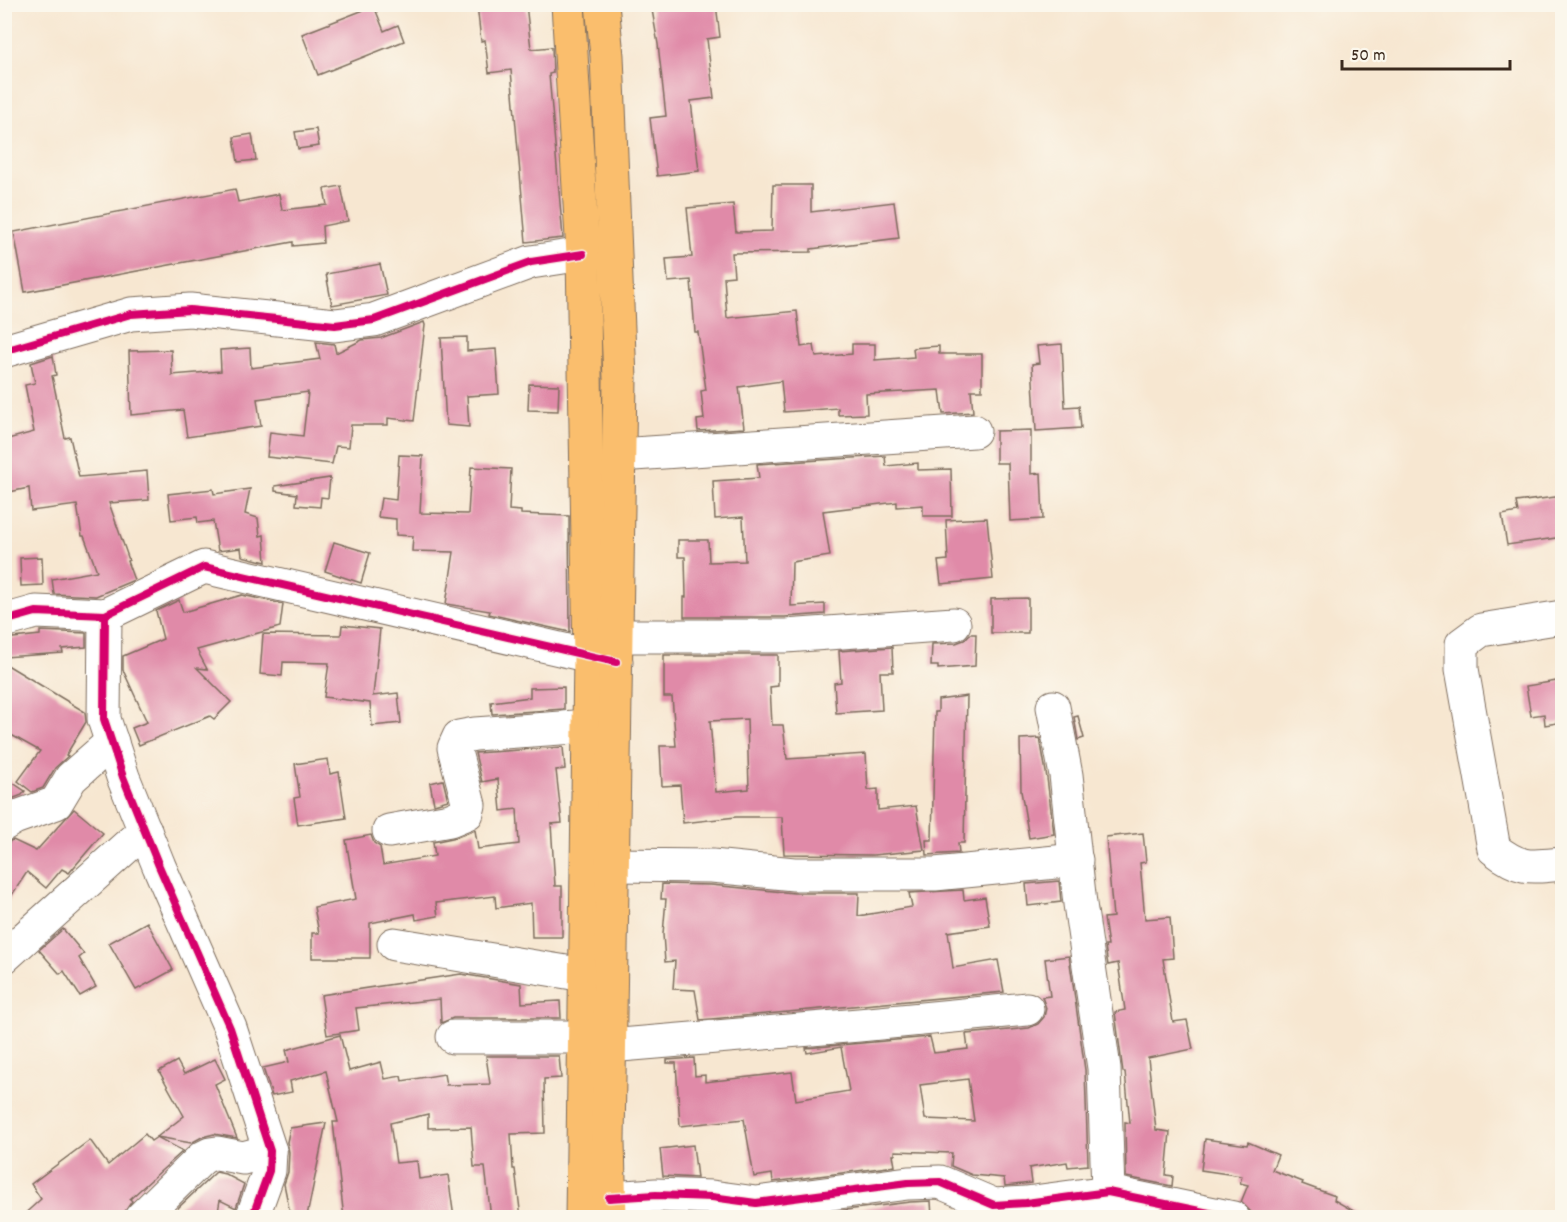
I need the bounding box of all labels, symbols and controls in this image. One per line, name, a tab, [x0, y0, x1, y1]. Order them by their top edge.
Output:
scale bar	[1342, 33, 1510, 71]
text: 50 m	[1351, 44, 1386, 69]

